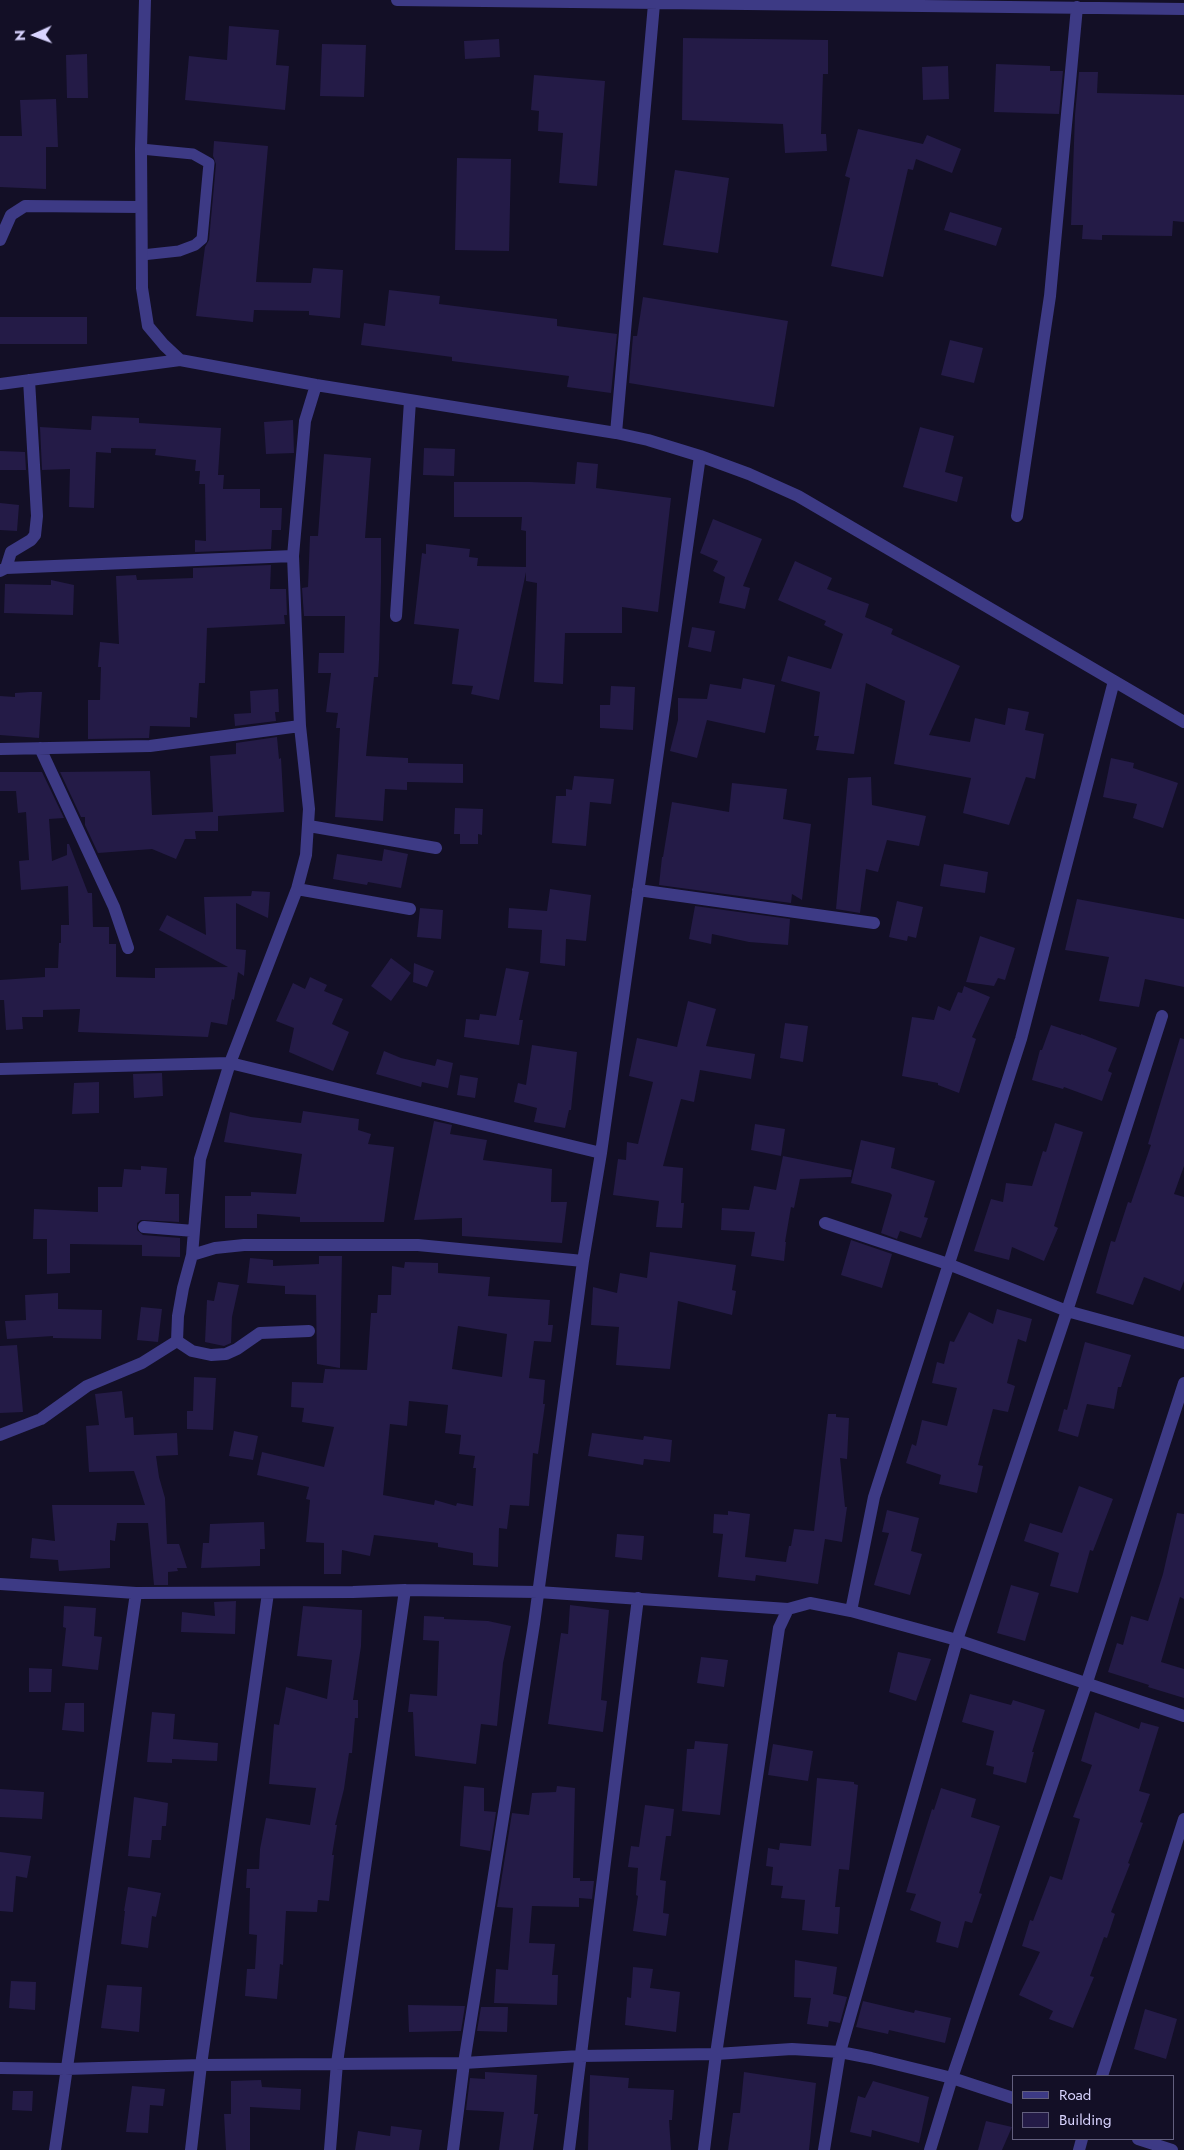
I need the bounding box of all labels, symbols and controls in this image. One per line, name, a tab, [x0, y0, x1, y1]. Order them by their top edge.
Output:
north arrow	[10, 10, 60, 60]
text: N	[10, 30, 30, 41]
legend	[1012, 2075, 1174, 2140]
text: Road	[1059, 2084, 1091, 2106]
text: Building	[1059, 2109, 1111, 2131]

